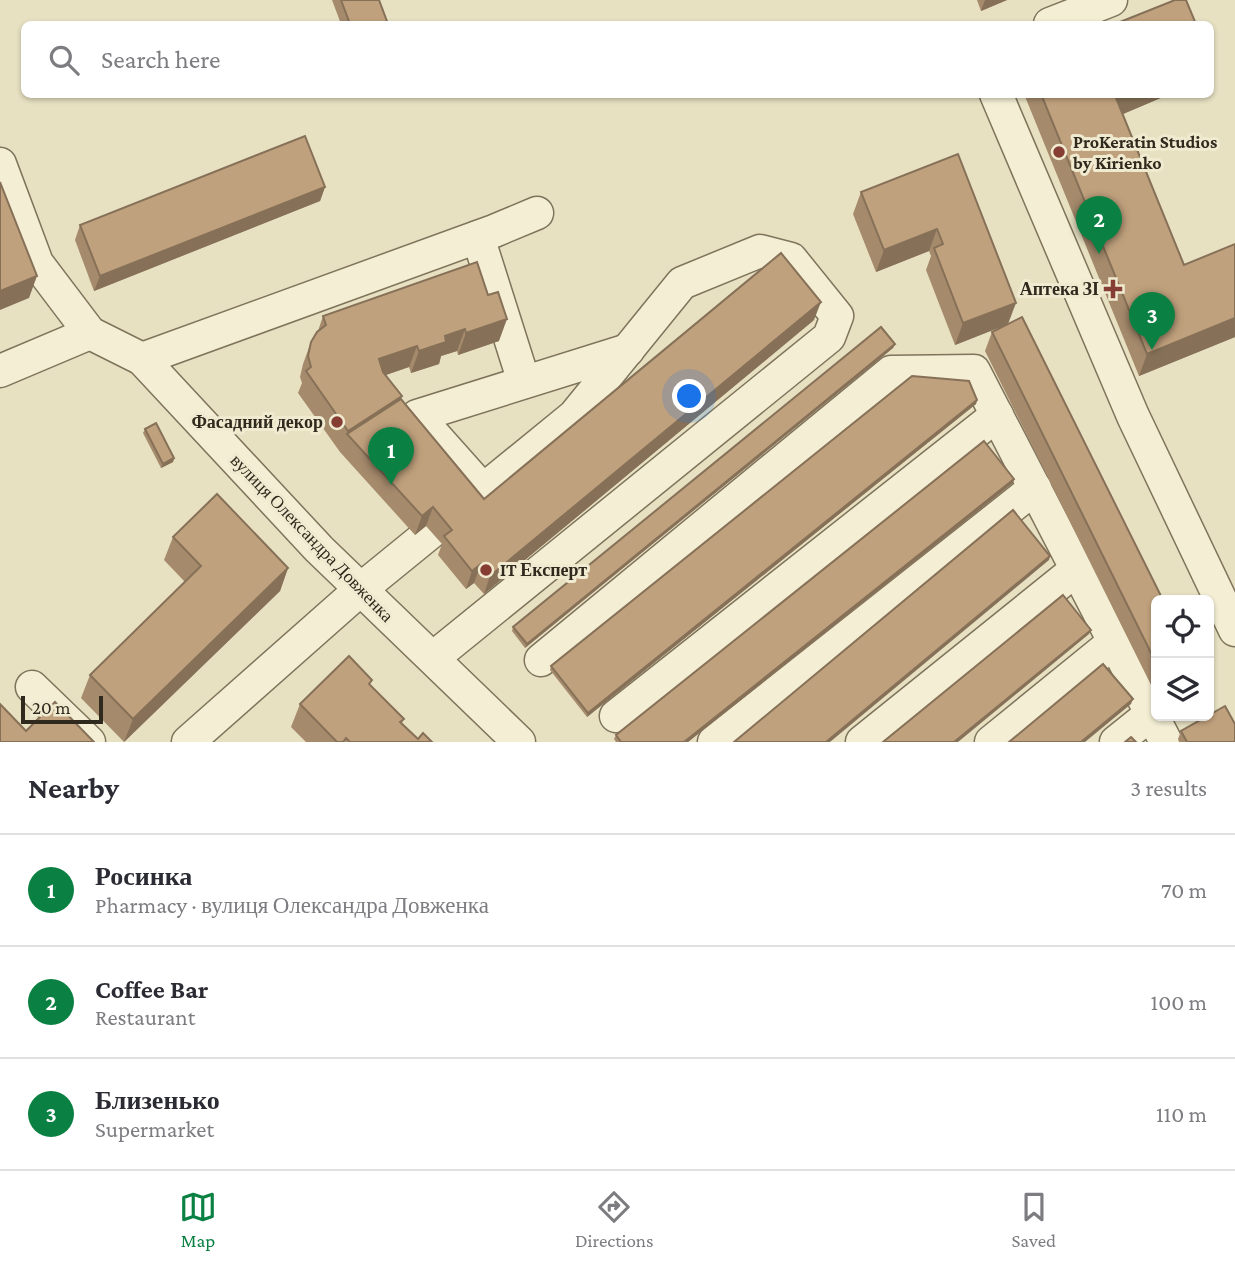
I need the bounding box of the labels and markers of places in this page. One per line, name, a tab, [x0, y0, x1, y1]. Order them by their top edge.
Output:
place label: ProKeratin Studios by Kirienko	[1072, 132, 1217, 173]
marker: ProKeratin Studios by Kirienko	[1051, 144, 1067, 160]
pin: 2	[1076, 196, 1122, 254]
place label: Аптека ЗІ	[1020, 279, 1099, 299]
marker: Аптека ЗІ	[1105, 281, 1121, 297]
pin: 3	[1129, 292, 1175, 350]
place label: Фасадний декор	[191, 412, 323, 432]
marker: Фасадний декор	[329, 414, 345, 430]
pin: 1	[368, 427, 414, 485]
place label: IT Експерт	[500, 560, 587, 580]
marker: IT Експерт	[478, 562, 494, 578]

